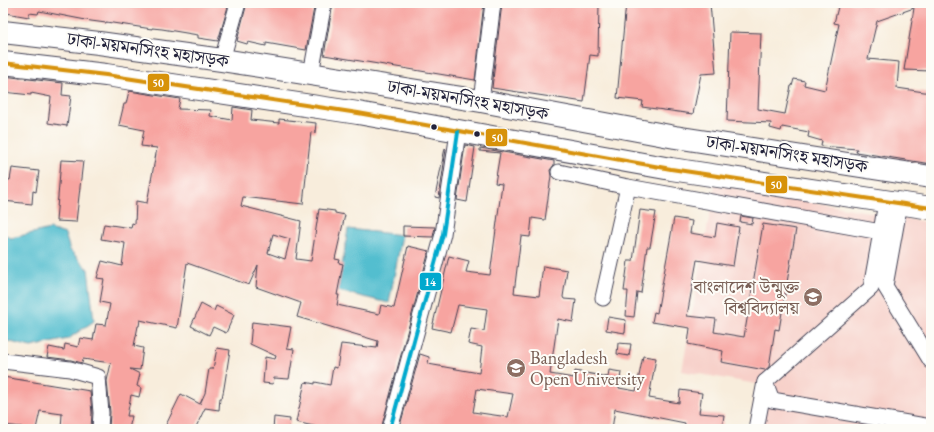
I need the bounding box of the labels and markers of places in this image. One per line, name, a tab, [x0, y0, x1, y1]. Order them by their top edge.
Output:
unlabelled marker	[429, 122, 439, 132]
unlabelled marker	[472, 129, 482, 139]
place label: বাংলাদেশ উন্মুক্ত বিশ্ববিদ্যালয়	[693, 275, 800, 319]
school or university icon: বাংলাদেশ উন্মুক্ত বিশ্ববিদ্যালয়	[802, 286, 824, 308]
place label: Bangladesh Open University	[530, 346, 645, 390]
school or university icon: Bangladesh Open University	[505, 357, 527, 379]

